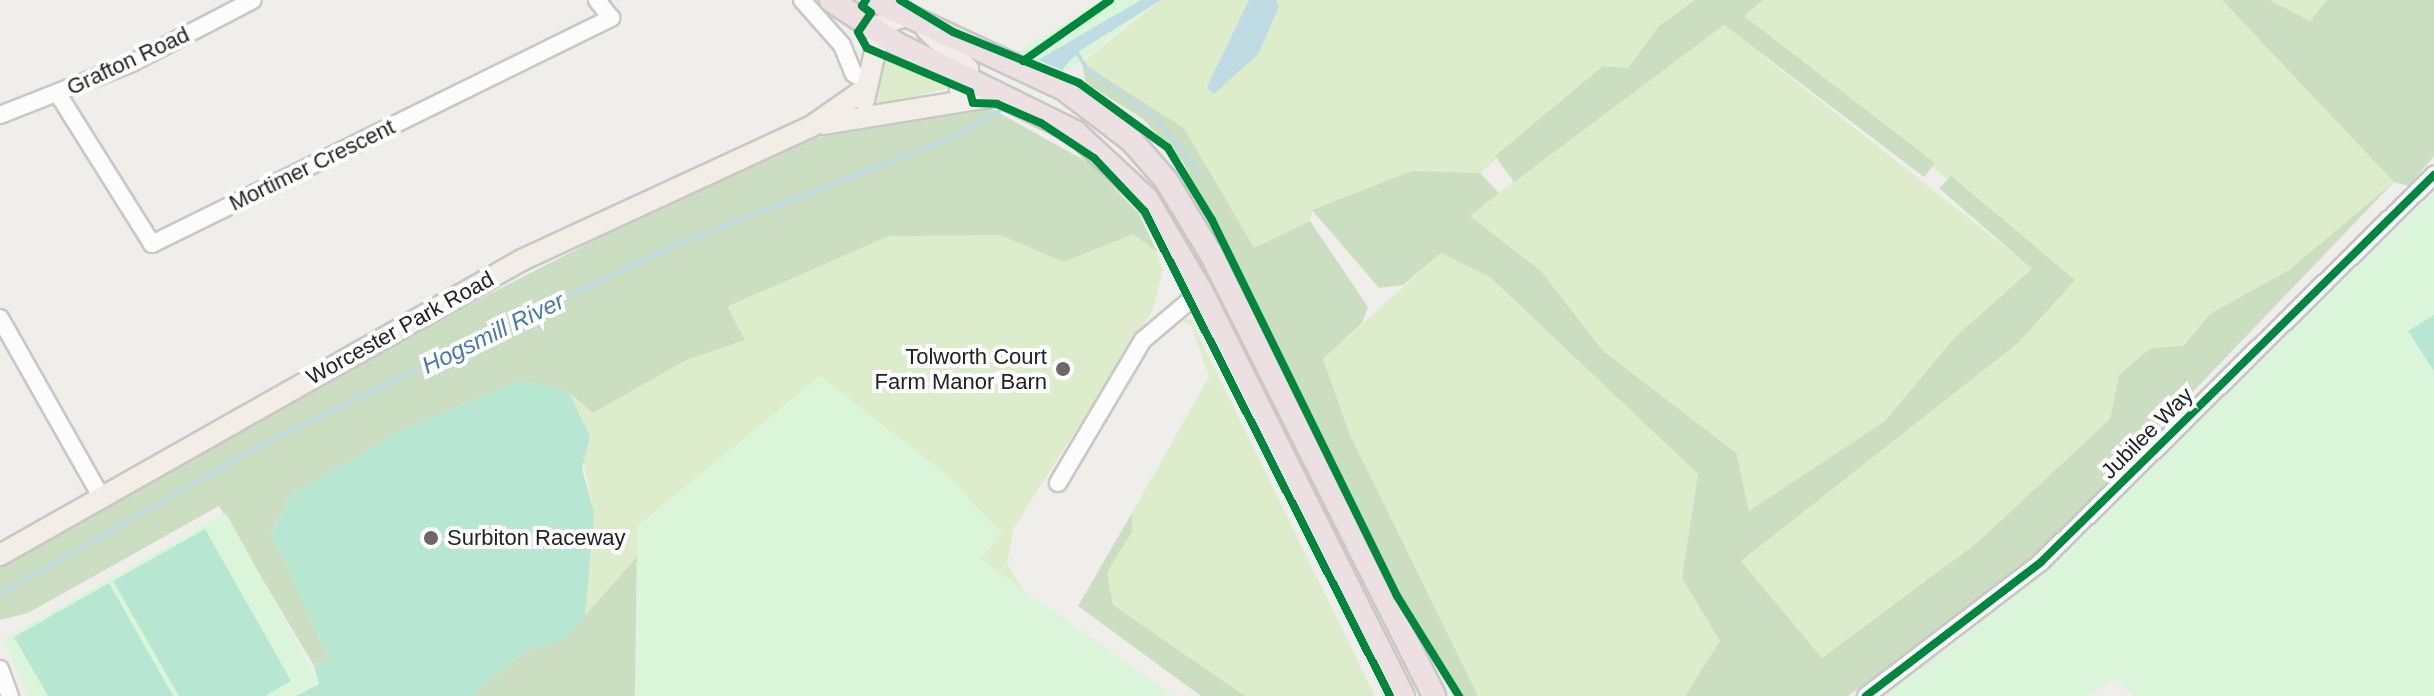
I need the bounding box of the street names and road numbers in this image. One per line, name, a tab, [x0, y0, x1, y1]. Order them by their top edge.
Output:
street label: Grafton Road	[63, 21, 193, 101]
street label: Mortimer Crescent	[225, 113, 399, 217]
street label: Worcester Park Road	[302, 266, 498, 390]
street label: Jubilee Way	[2096, 382, 2198, 484]

